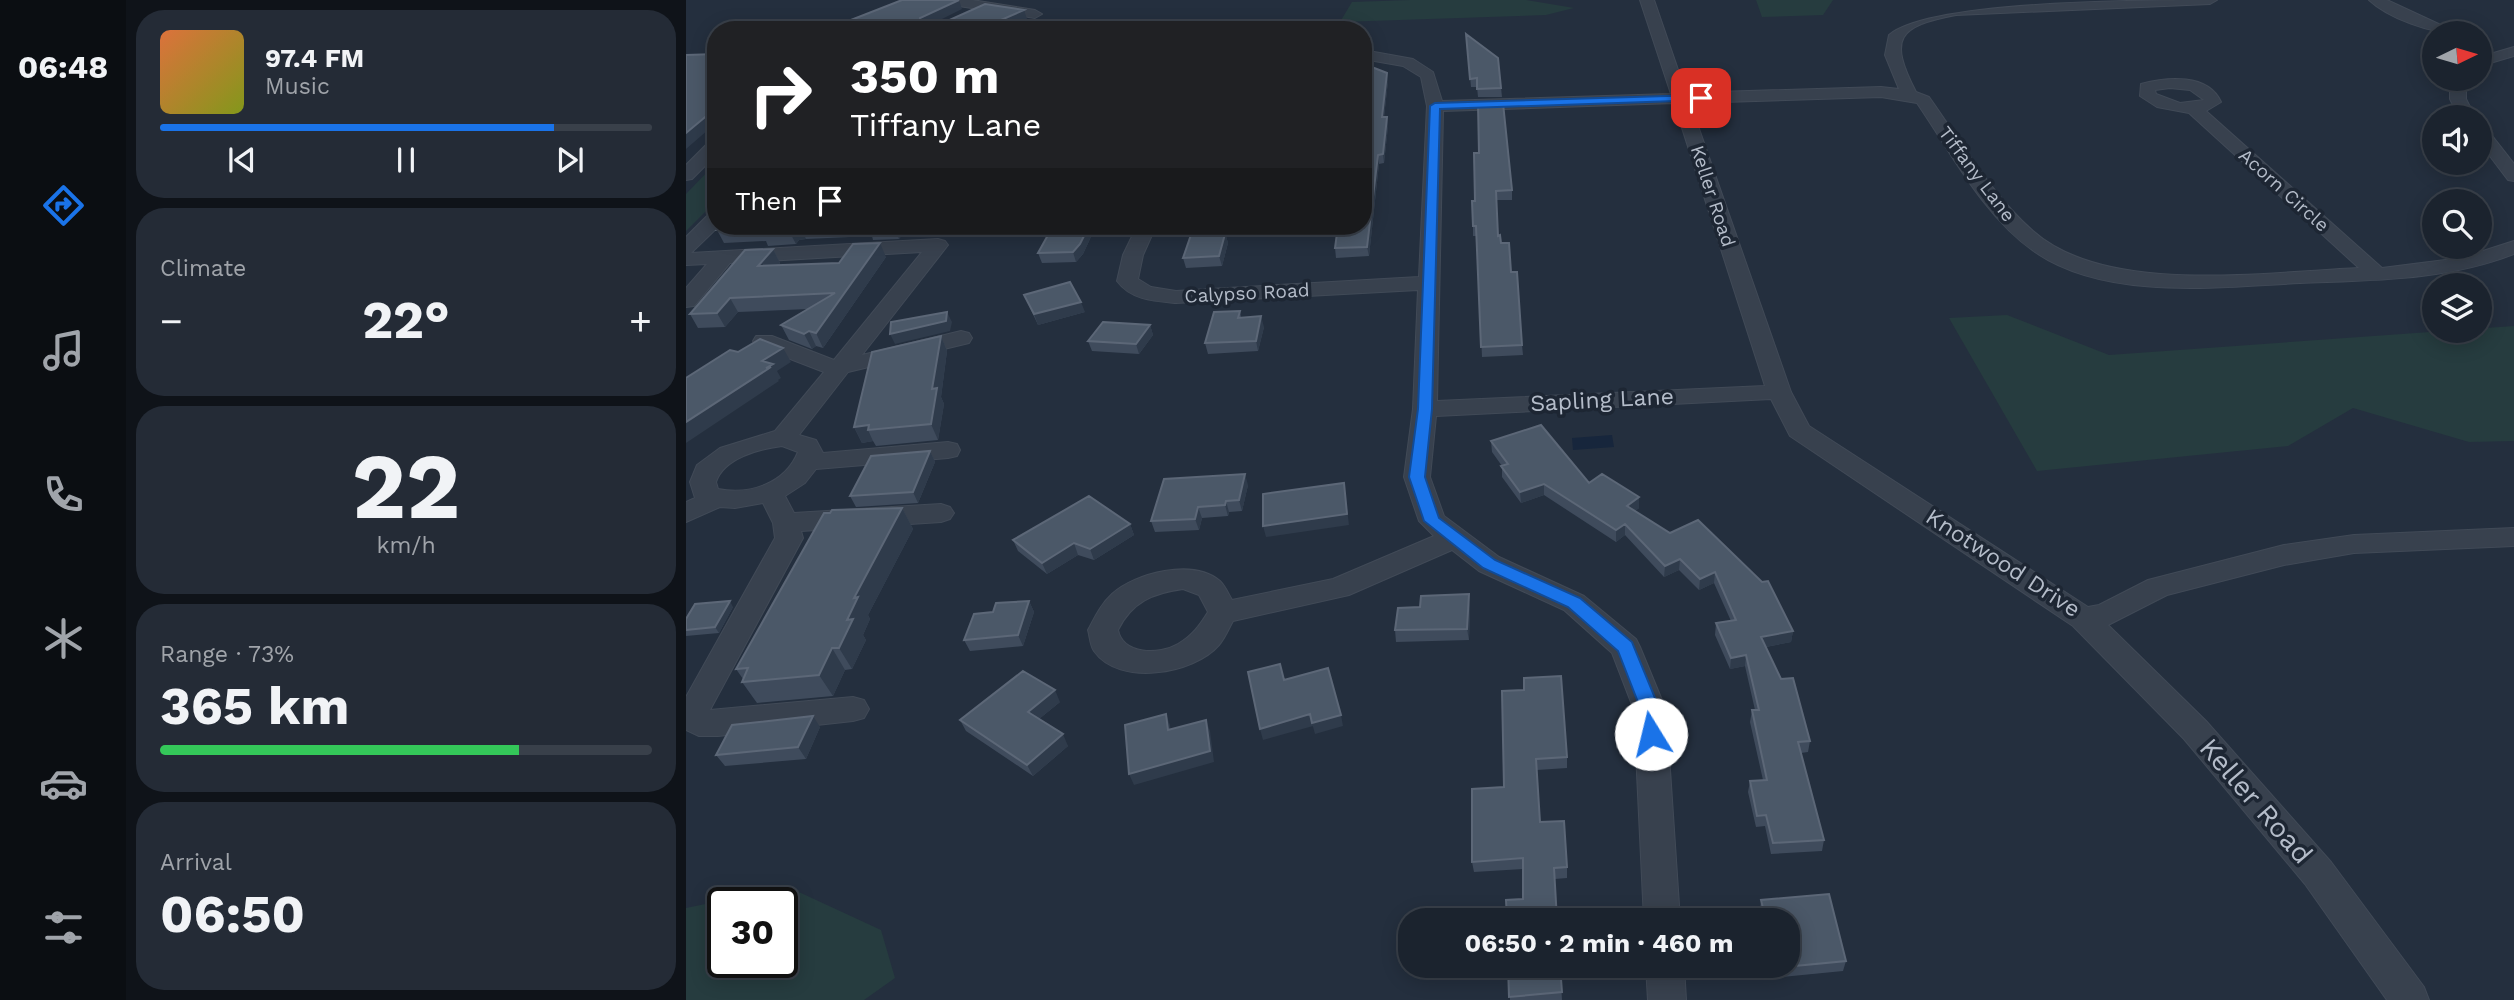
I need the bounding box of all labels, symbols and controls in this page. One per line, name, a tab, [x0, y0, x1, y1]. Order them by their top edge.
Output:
north arrow	[2422, 21, 2492, 91]
map controls	[2422, 21, 2492, 343]
text: 97.4 FM	[265, 43, 364, 73]
text: 350 m	[850, 47, 999, 105]
text: 06:48	[18, 48, 108, 86]
icon: right	[735, 49, 826, 140]
pin	[1671, 68, 1731, 128]
text: Music	[265, 73, 330, 100]
icon: arrive	[1682, 79, 1720, 117]
button: sound	[2422, 105, 2492, 175]
text: Tiffany Lane	[850, 106, 1041, 144]
street label: Tiffany Lane	[1934, 122, 2020, 226]
icon: previous	[223, 141, 261, 179]
icon: pause	[387, 141, 425, 179]
icon: next	[551, 141, 589, 179]
street label: Keller Road	[1686, 142, 1740, 250]
street label: Acorn Circle	[2234, 144, 2334, 236]
icon: directions	[39, 181, 88, 230]
icon: arrive	[811, 182, 849, 220]
text: Then	[735, 186, 797, 216]
button: search	[2422, 189, 2492, 259]
text: Climate	[160, 255, 246, 282]
button: layers	[2422, 273, 2492, 343]
street label: Calypso Road	[1184, 278, 1310, 308]
text: 22°	[362, 290, 450, 351]
text: −	[160, 299, 183, 343]
text: +	[629, 299, 652, 343]
icon: music	[39, 326, 88, 375]
street label: Sapling Lane	[1530, 383, 1674, 417]
text: 22	[352, 433, 460, 540]
icon: phone	[39, 470, 88, 519]
street label: Knotwood Drive	[1921, 503, 2085, 623]
text: km/h	[376, 532, 436, 559]
icon: climate	[39, 614, 88, 663]
text: Range · 73%	[160, 641, 294, 668]
text: 365 km	[160, 676, 349, 737]
position arrow	[1614, 697, 1688, 771]
street label: Keller Road	[2193, 732, 2319, 870]
icon: car	[39, 759, 88, 808]
text: Arrival	[160, 849, 232, 876]
text: 06:50	[160, 884, 305, 945]
speed limit sign: 30	[707, 887, 798, 978]
icon: filters	[39, 903, 88, 952]
text: 06:50 · 2 min · 460 m	[1464, 928, 1734, 958]

